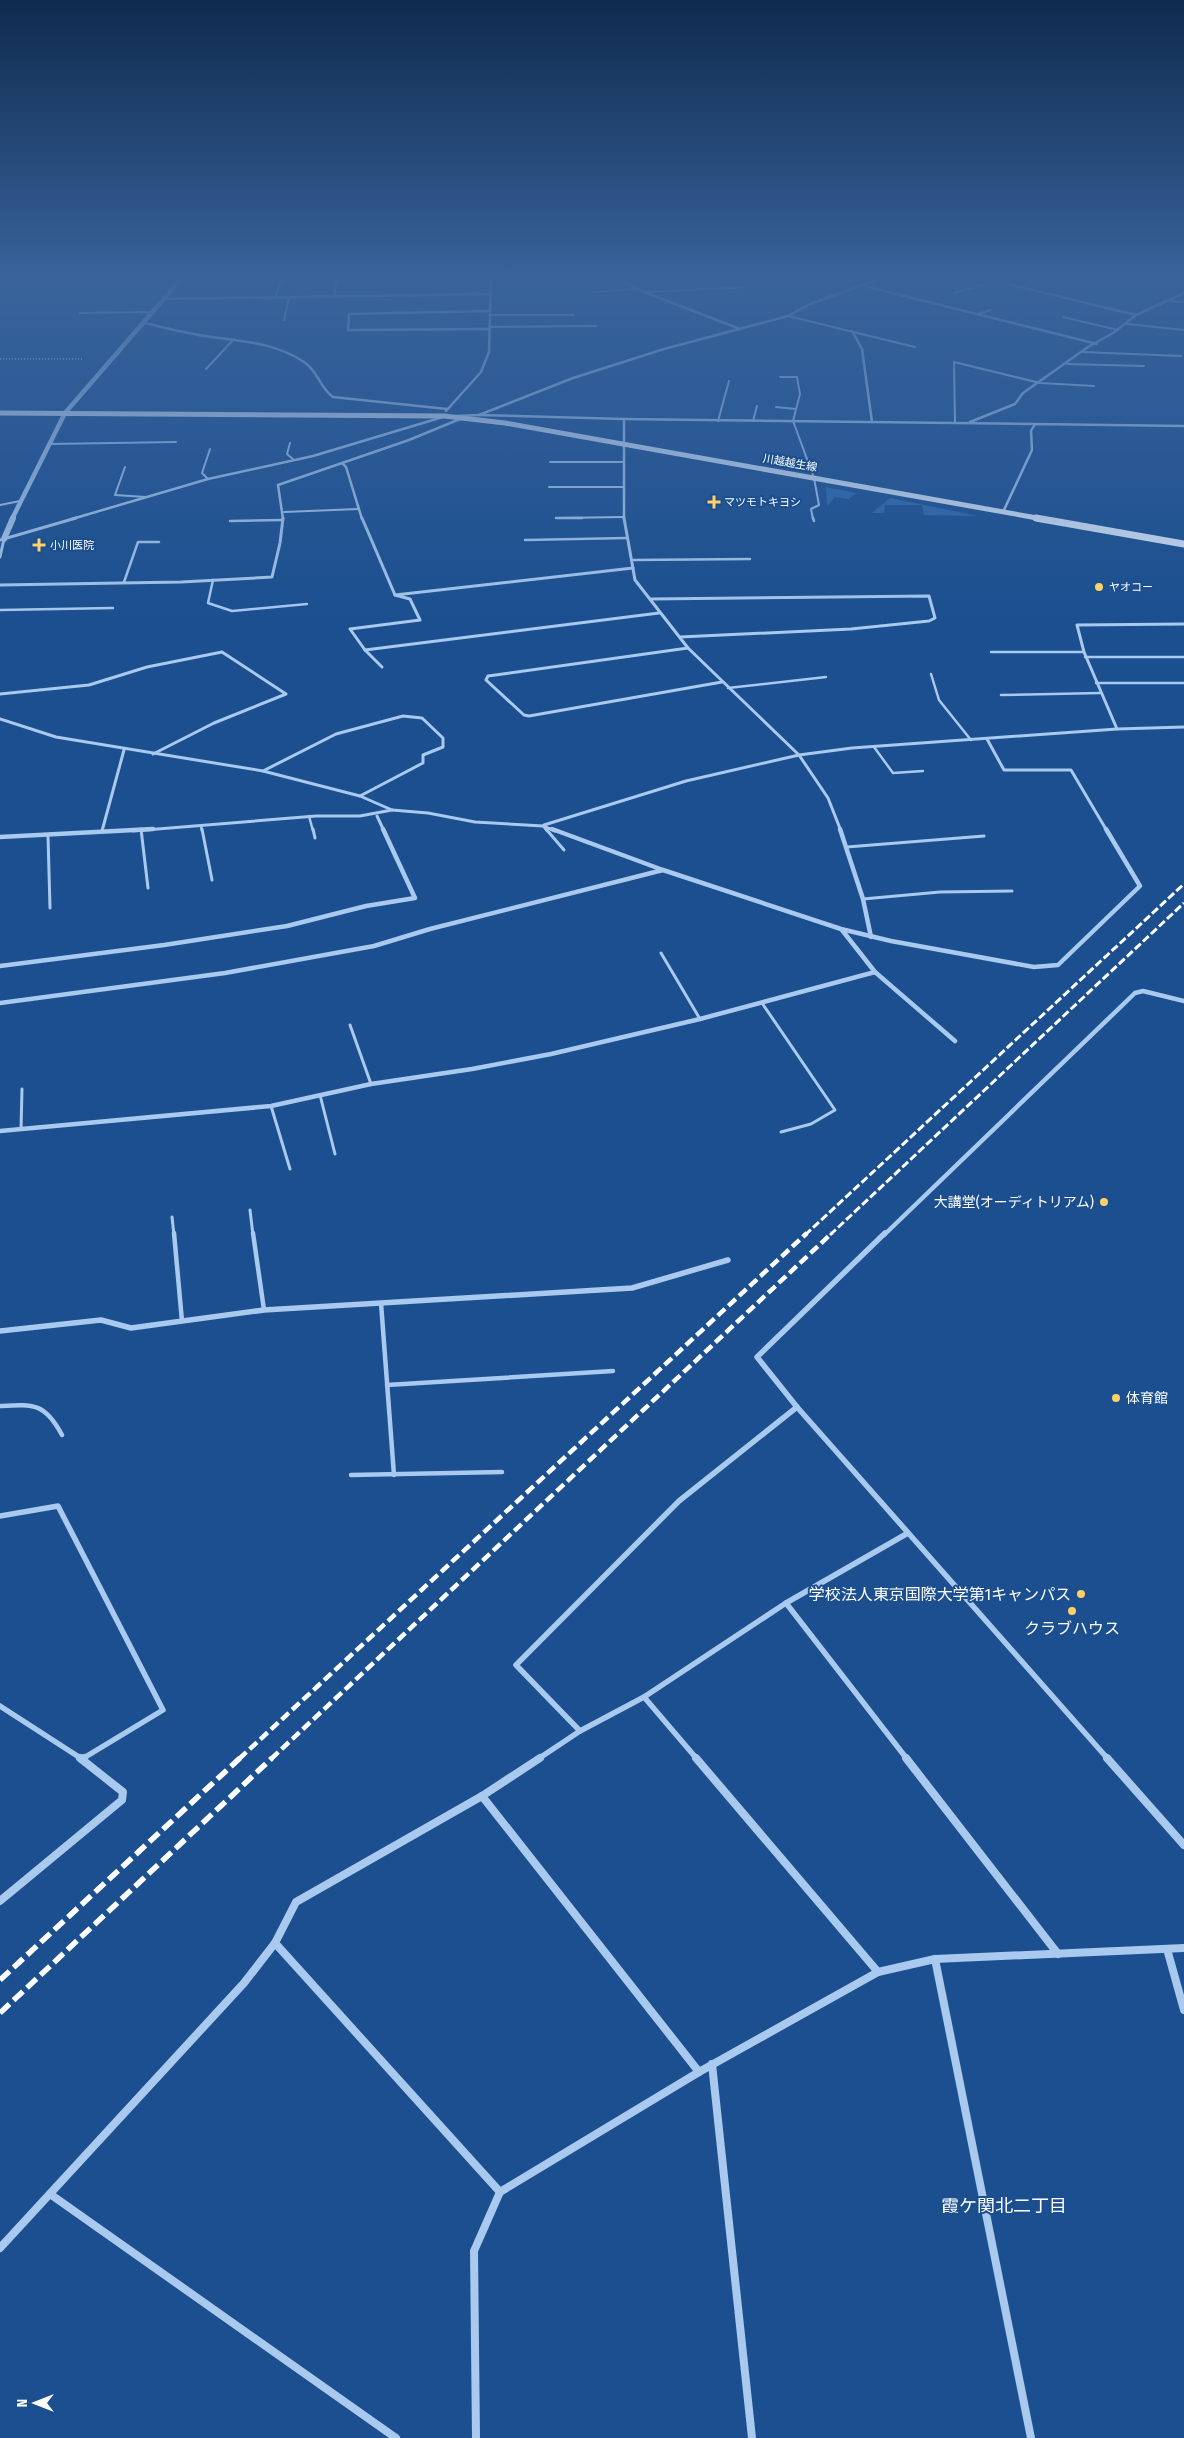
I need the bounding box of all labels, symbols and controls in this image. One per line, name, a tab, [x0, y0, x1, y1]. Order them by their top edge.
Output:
street label: 川越越生線	[762, 452, 818, 474]
marker: マツモトキヨシ	[708, 496, 720, 508]
place label: マツモトキヨシ	[724, 496, 801, 509]
marker: 小川医院	[32, 538, 46, 552]
place label: 小川医院	[50, 539, 94, 552]
marker: ヤオコー	[1093, 581, 1105, 593]
place label: ヤオコー	[1109, 581, 1153, 594]
place label: 大講堂(オーディトリアム)	[934, 1194, 1094, 1211]
marker: 大講堂(オーディトリアム)	[1098, 1196, 1110, 1208]
place label: 体育館	[1126, 1390, 1168, 1407]
marker: 体育館	[1110, 1392, 1122, 1404]
place label: 学校法人東京国際大学第1キャンパス	[809, 1585, 1071, 1604]
marker: 学校法人東京国際大学第1キャンパス	[1075, 1588, 1087, 1600]
marker: クラブハウス	[1066, 1605, 1078, 1617]
place label: クラブハウス	[1024, 1619, 1120, 1638]
district label: 霞ケ関北二丁目	[941, 2195, 1067, 2217]
north arrow	[10, 2378, 60, 2428]
text: N	[14, 2399, 31, 2407]

